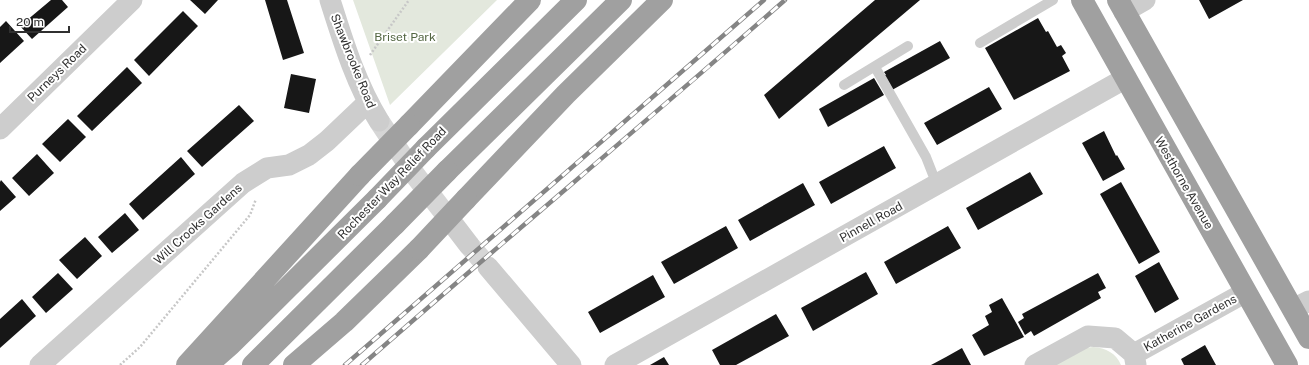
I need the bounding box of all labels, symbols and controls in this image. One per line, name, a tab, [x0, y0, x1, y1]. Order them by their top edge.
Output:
scale bar	[10, 8, 69, 34]
street label: Shawbrooke Road	[328, 12, 378, 110]
text: 20 m	[16, 15, 44, 29]
park label: Briset Park	[374, 30, 436, 44]
street label: Purneys Road	[25, 41, 89, 105]
street label: Rochester Way Relief Road	[335, 124, 449, 242]
street label: Westhorne Avenue	[1152, 134, 1216, 232]
street label: Will Crooks Gardens	[151, 181, 245, 267]
street label: Pinnell Road	[837, 199, 905, 245]
street label: Katherine Gardens	[1141, 292, 1239, 354]

